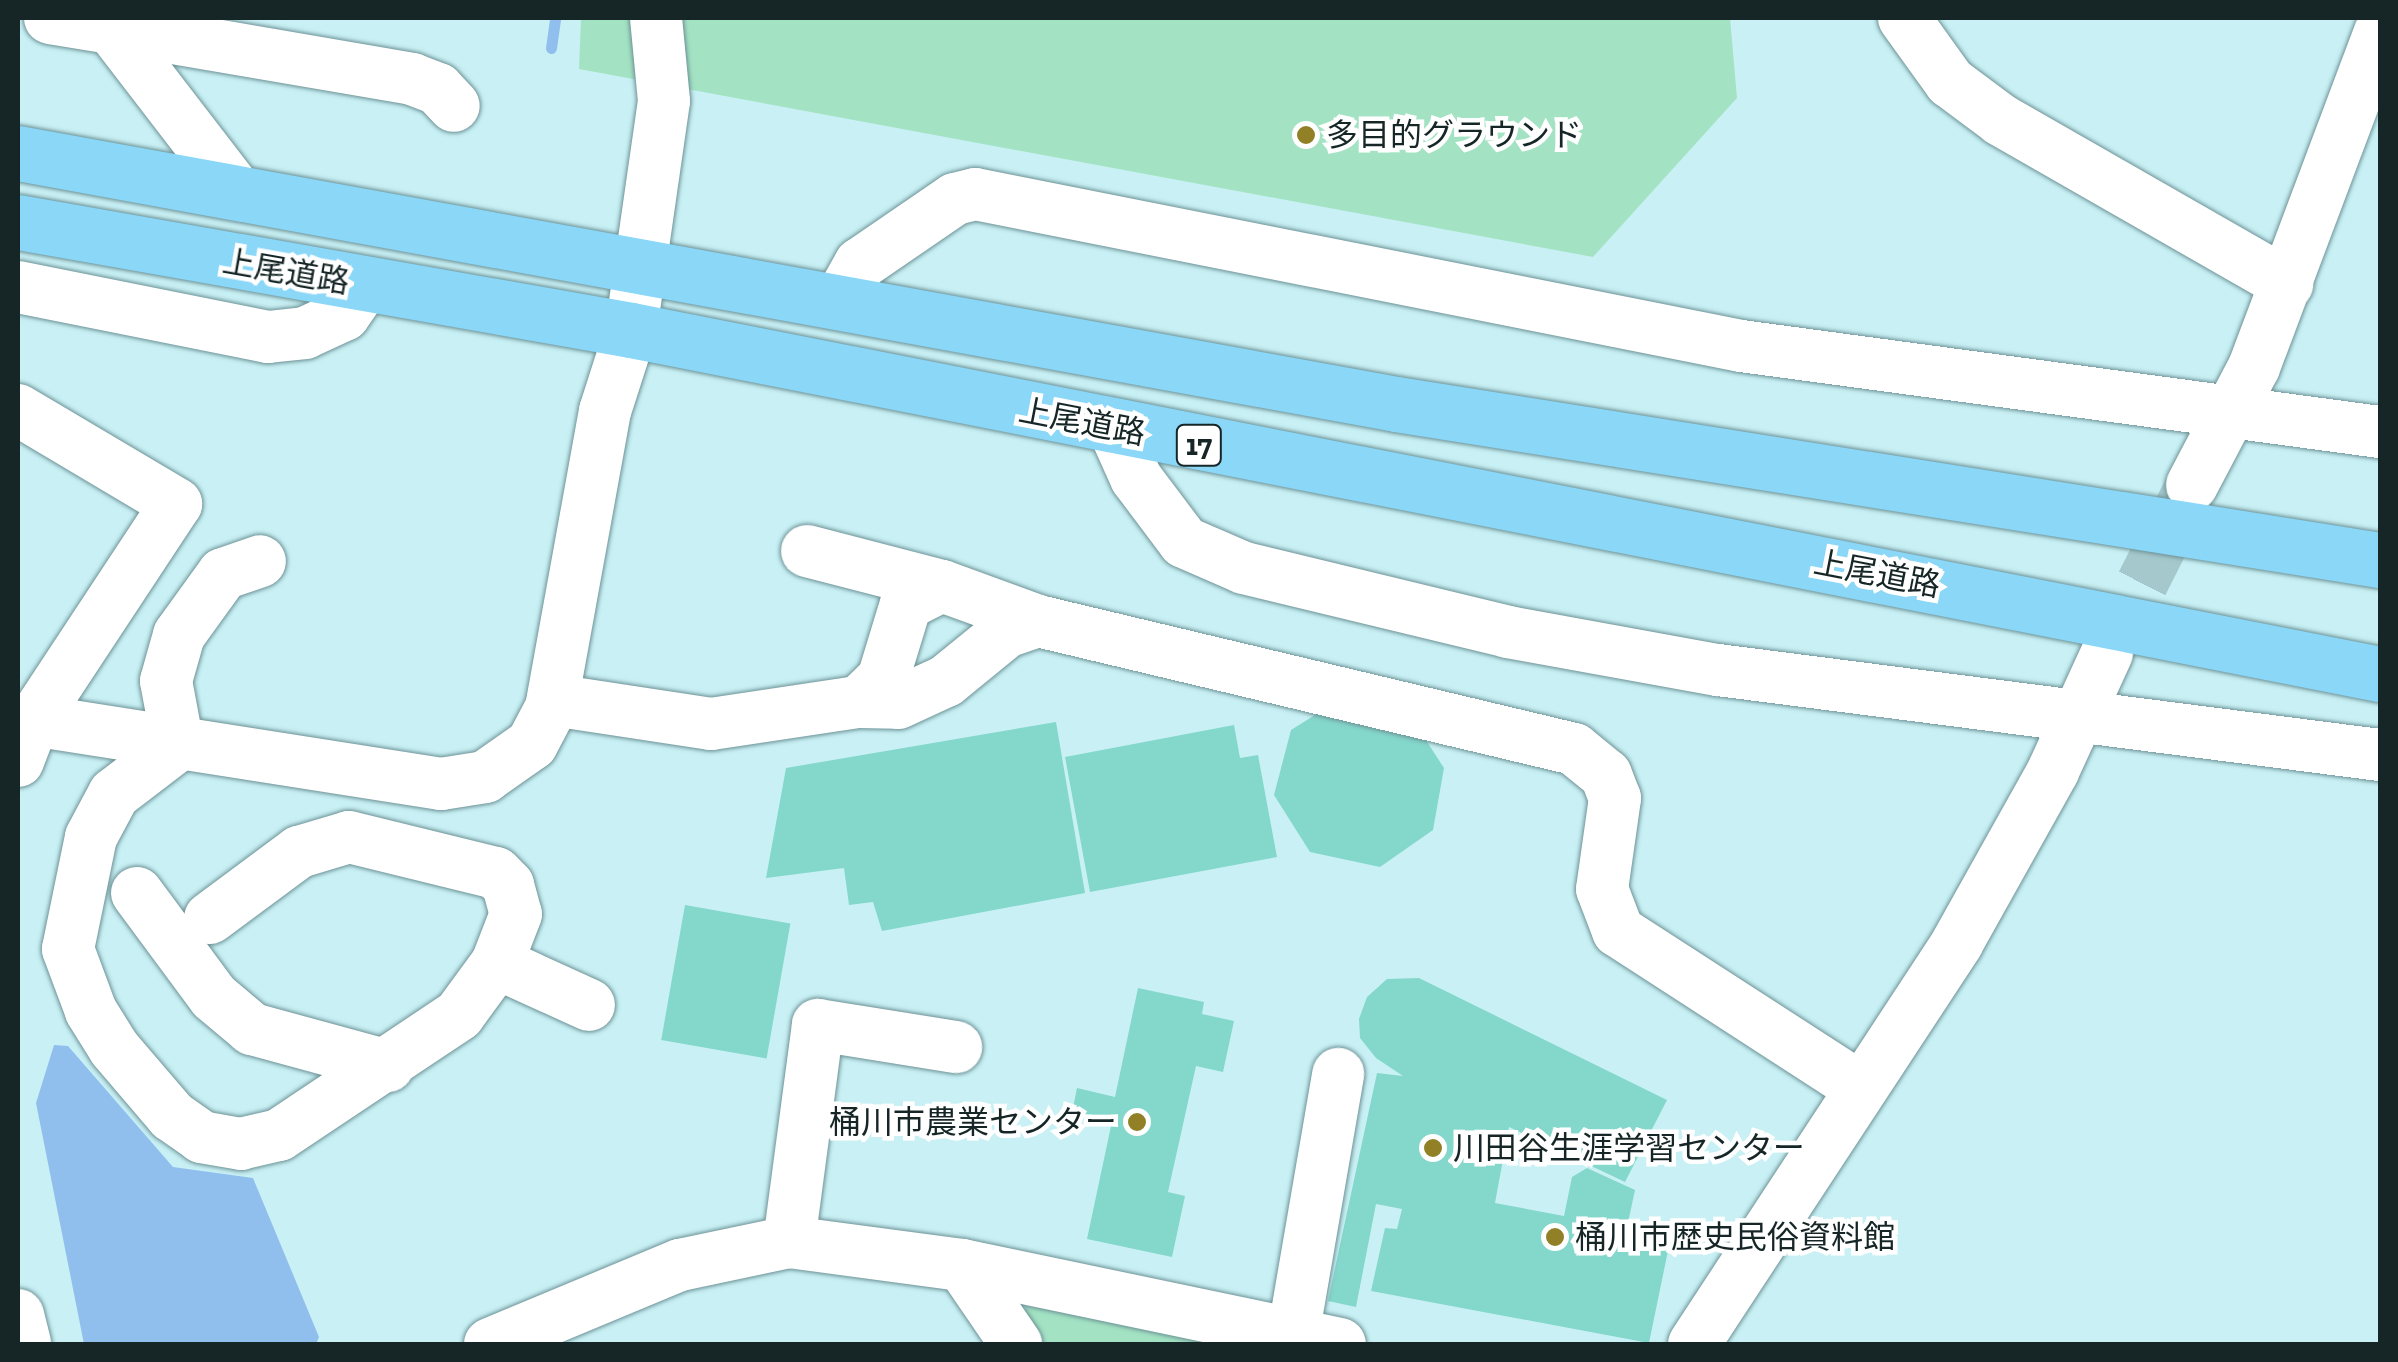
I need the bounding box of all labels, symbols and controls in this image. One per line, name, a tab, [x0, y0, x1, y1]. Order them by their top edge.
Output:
place label: 多目的グラウンド	[1326, 116, 1582, 154]
marker: 多目的グラウンド	[1295, 124, 1317, 146]
street label: 上尾道路	[220, 242, 352, 302]
street label: 上尾道路	[1016, 391, 1148, 453]
road number: 17	[1174, 420, 1224, 470]
street label: 上尾道路	[1811, 543, 1943, 605]
place label: 桶川市農業センター	[829, 1103, 1117, 1141]
marker: 桶川市農業センター	[1126, 1111, 1148, 1133]
place label: 川田谷生涯学習センター	[1453, 1129, 1805, 1167]
marker: 川田谷生涯学習センター	[1422, 1137, 1444, 1159]
place label: 桶川市歴史民俗資料館	[1575, 1218, 1895, 1256]
marker: 桶川市歴史民俗資料館	[1544, 1226, 1566, 1248]

